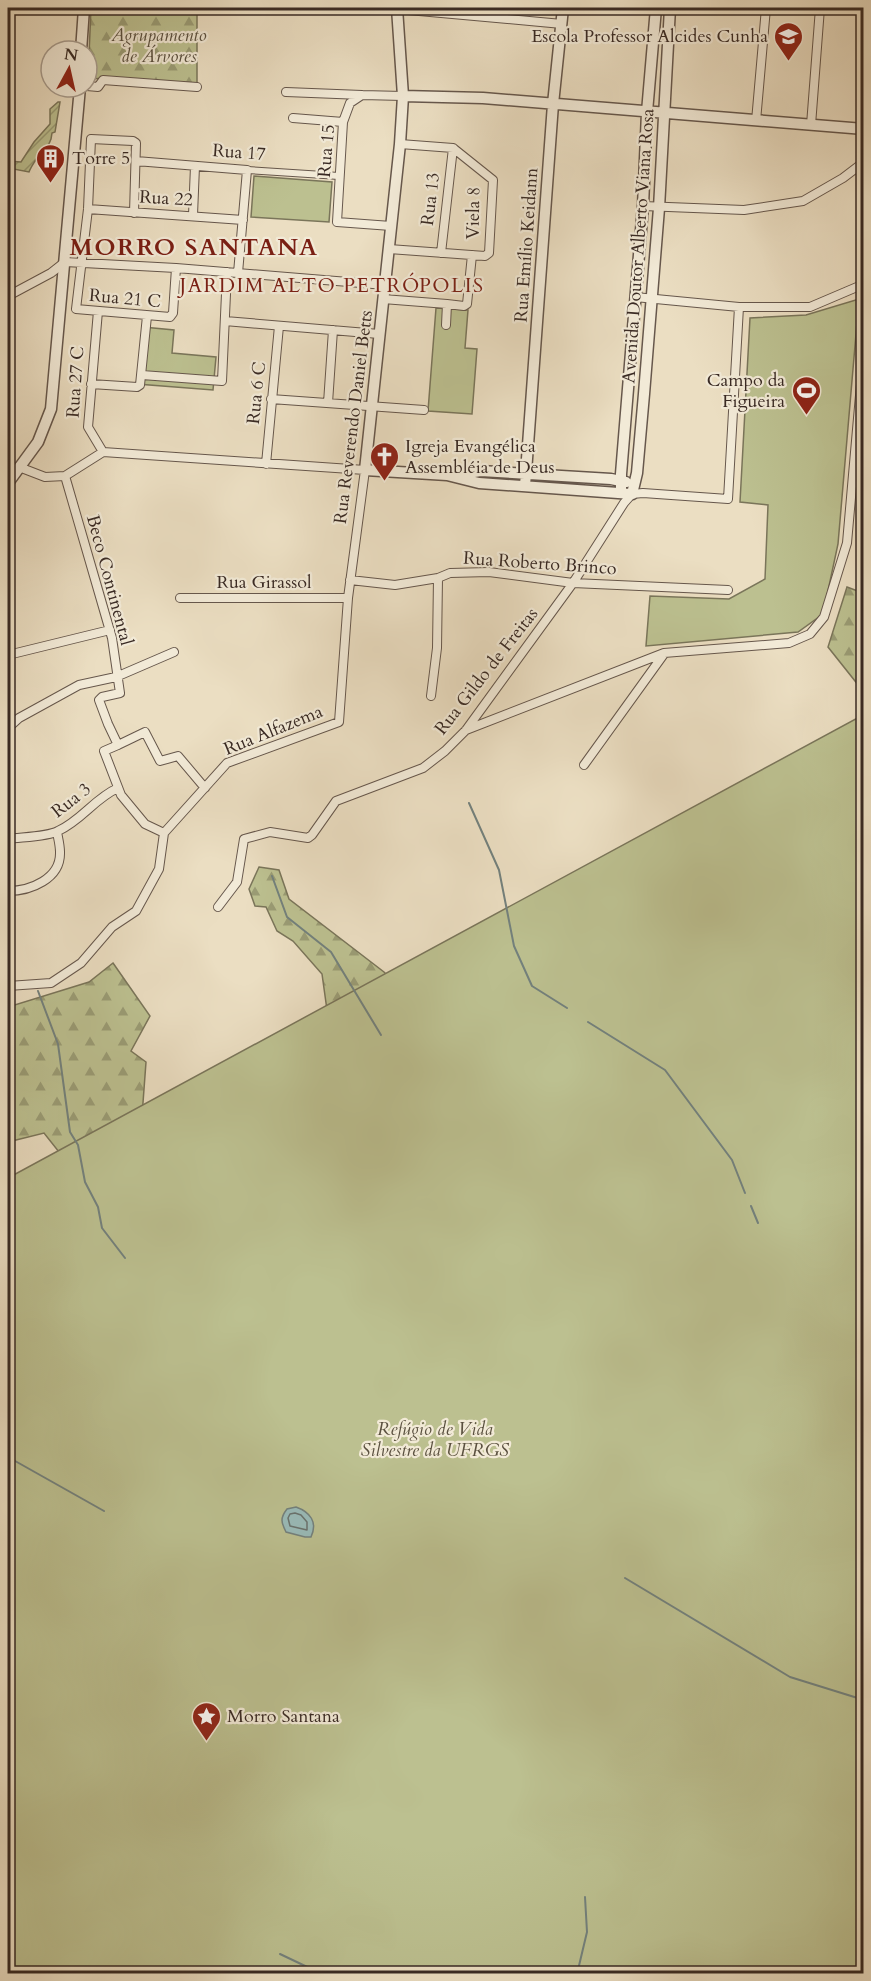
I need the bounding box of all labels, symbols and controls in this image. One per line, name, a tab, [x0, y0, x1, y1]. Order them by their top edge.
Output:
school or university icon: Escola Professor Alcides Cunha	[773, 20, 805, 62]
park label: Agrupamento de Árvores	[110, 23, 207, 69]
place label: Escola Professor Alcides Cunha	[531, 24, 768, 49]
north arrow	[39, 39, 99, 99]
text: N	[63, 43, 79, 67]
street label: Avenida Doutor Alberto Viana Rosa	[616, 108, 661, 384]
street label: Rua 15	[312, 123, 341, 179]
street label: Rua 17	[211, 138, 266, 167]
building icon: Torre 5	[35, 142, 67, 184]
place label: Torre 5	[72, 146, 130, 171]
street label: Rua Emílio Keidann	[509, 166, 544, 323]
street label: Rua 13	[415, 171, 446, 227]
street label: Rua 22	[139, 185, 193, 212]
street label: Viela 8	[461, 186, 486, 240]
district label: MORRO SANTANA	[69, 231, 319, 264]
district label: JARDIM ALTO PETRÓPOLIS	[176, 272, 485, 299]
street label: Rua 21 C	[88, 283, 162, 314]
street label: Rua Reverendo Daniel Betts	[328, 309, 379, 525]
street label: Rua 27 C	[61, 345, 90, 419]
street label: Rua 6 C	[241, 360, 272, 426]
place label: Campo da Figueira	[707, 368, 785, 414]
sports icon: Campo da Figueira	[790, 374, 822, 416]
place label: Igreja Evangélica Assembléia de Deus	[405, 434, 555, 480]
church icon: Igreja Evangélica Assembléia de Deus	[368, 440, 400, 482]
street label: Beco Continental	[80, 512, 139, 649]
street label: Rua Roberto Brinco	[462, 546, 618, 581]
street label: Rua Girassol	[217, 570, 312, 595]
street label: Rua Gildo de Freitas	[429, 602, 544, 740]
street label: Rua Alfazema	[220, 699, 327, 762]
street label: Rua 3	[46, 777, 96, 824]
park label: Refúgio de Vida Silvestre da UFRGS	[361, 1417, 509, 1463]
place icon: Morro Santana	[190, 1700, 222, 1742]
place label: Morro Santana	[227, 1704, 340, 1729]

